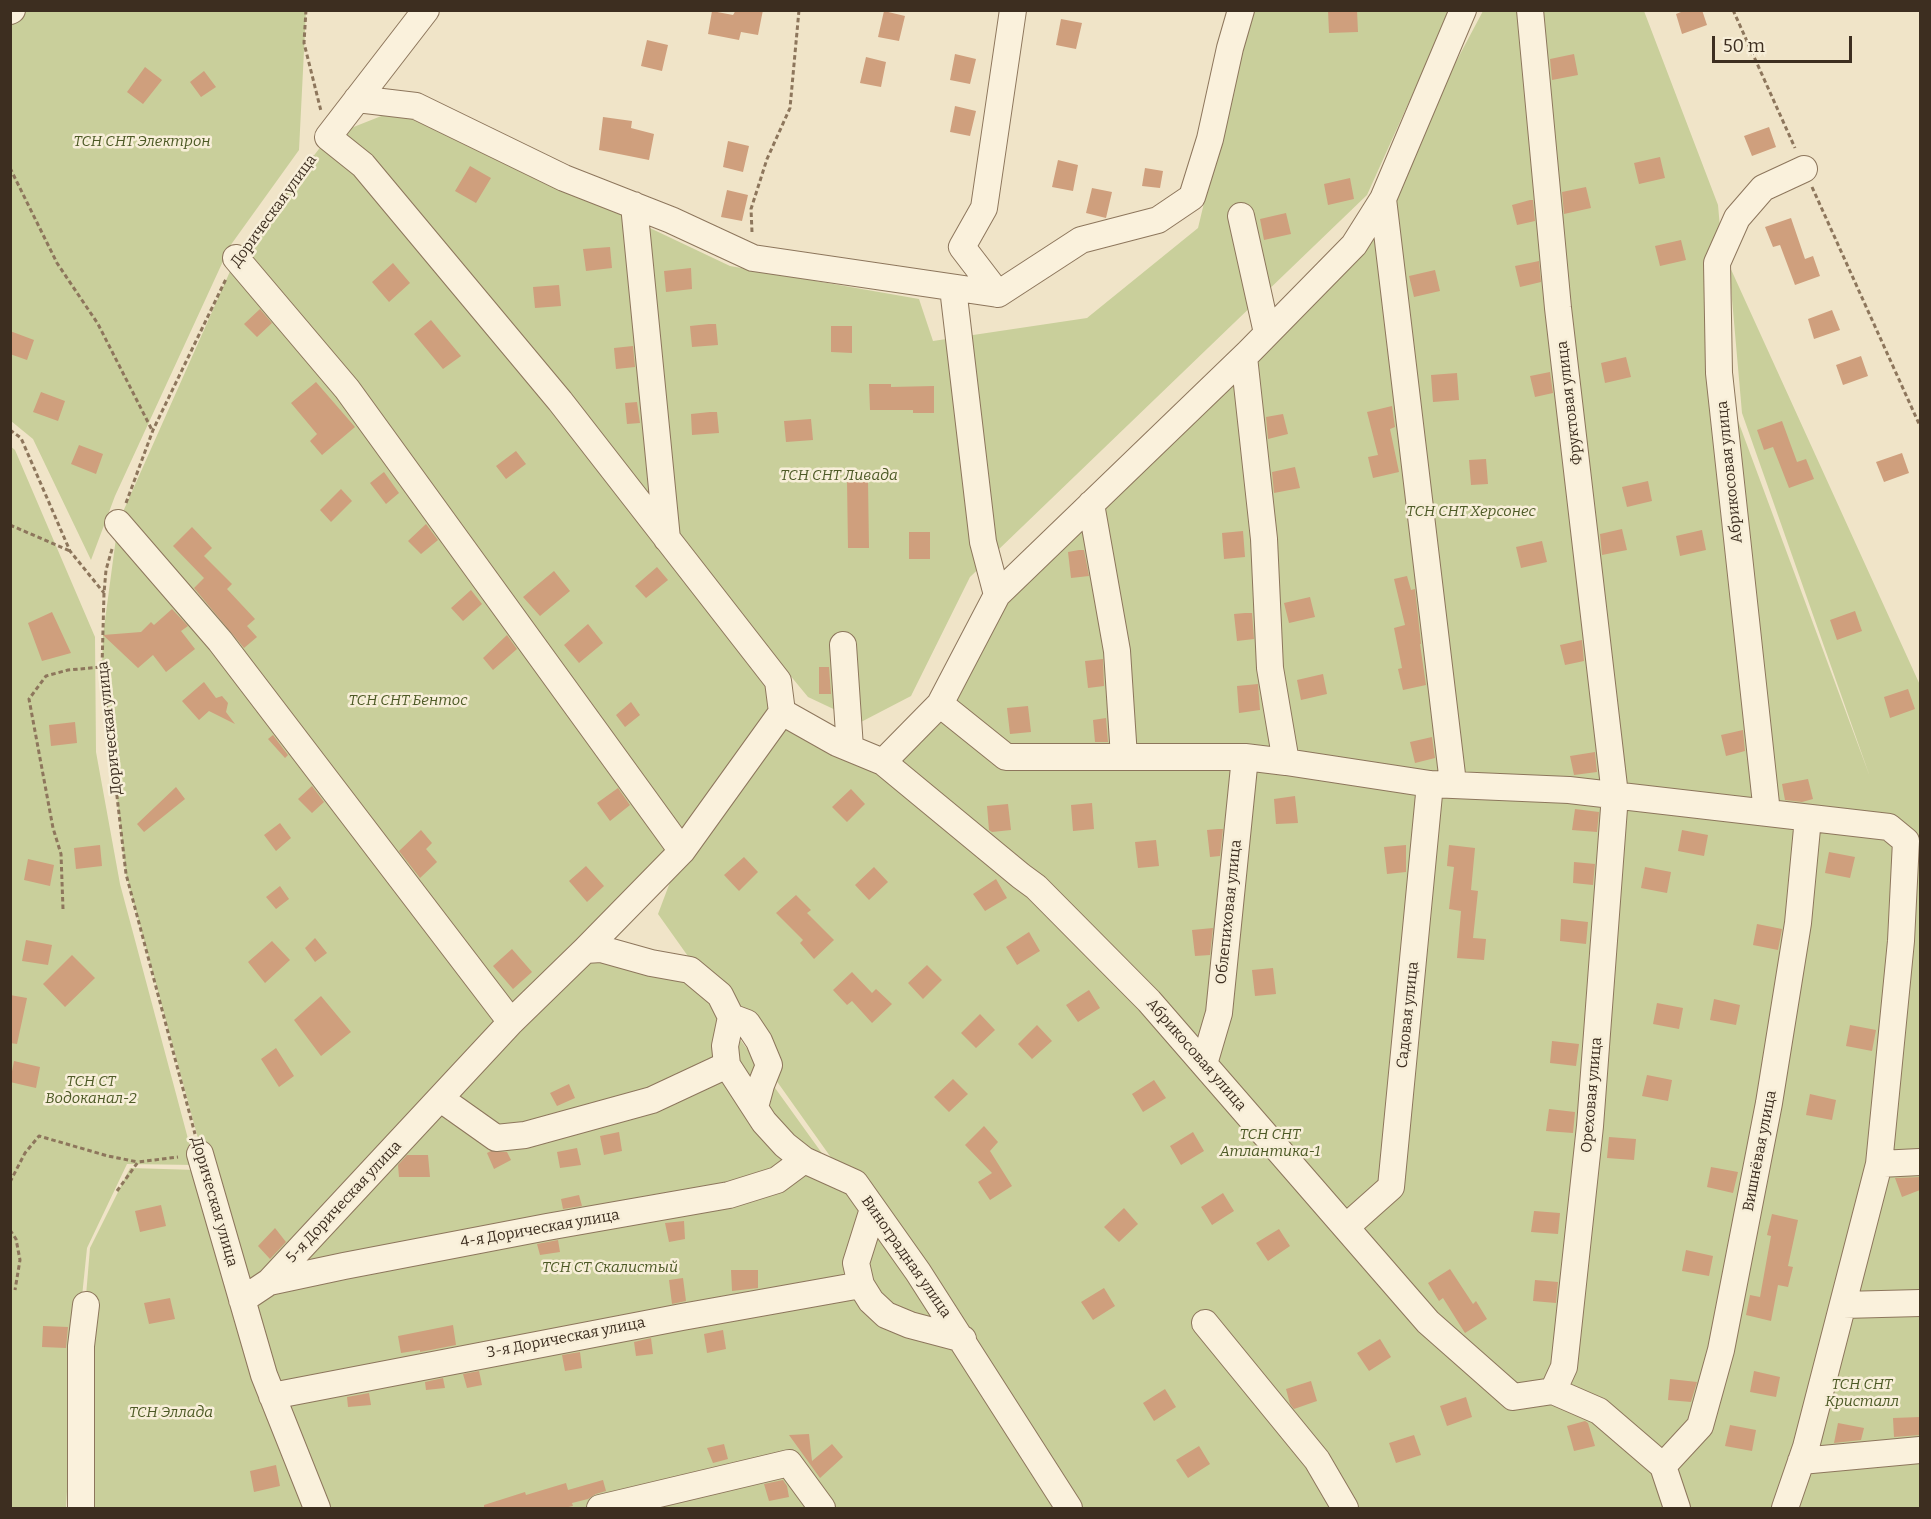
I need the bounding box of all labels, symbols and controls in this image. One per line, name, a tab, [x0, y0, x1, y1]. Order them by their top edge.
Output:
scale bar	[1715, 24, 1854, 62]
text: 50 m	[1723, 35, 1765, 57]
park label: ТСН СНТ Электрон	[73, 133, 211, 151]
street label: Дорическая улица	[227, 151, 321, 271]
street label: Фруктовая улица	[1553, 340, 1587, 466]
street label: Абрикосовая улица	[1714, 400, 1746, 544]
park label: ТСН СНТ Ливада	[780, 467, 898, 485]
park label: ТСН СНТ Херсонес	[1406, 503, 1536, 521]
street label: Дорическая улица	[94, 660, 126, 796]
park label: ТСН СНТ Бентос	[348, 692, 468, 710]
street label: Облепиховая улица	[1212, 839, 1246, 985]
street label: Садовая улица	[1393, 961, 1423, 1069]
street label: Абрикосовая улица	[1142, 995, 1250, 1115]
street label: Ореховая улица	[1578, 1036, 1606, 1154]
park label: ТСН СТ Водоканал-2	[45, 1073, 137, 1108]
street label: Вишнёвая улица	[1739, 1089, 1781, 1213]
park label: ТСН СНТ Атлантика-1	[1220, 1126, 1320, 1161]
street label: Дорическая улица	[187, 1135, 241, 1269]
street label: 5-я Дорическая улица	[283, 1137, 405, 1267]
street label: Виноградная улица	[857, 1193, 955, 1321]
street label: 4-я Дорическая улица	[459, 1206, 621, 1252]
park label: ТСН СТ Скалистый	[542, 1259, 678, 1277]
street label: 3-я Дорическая улица	[485, 1314, 647, 1362]
park label: ТСН СНТ Кристалл	[1825, 1376, 1899, 1411]
park label: ТСН Эллада	[129, 1404, 213, 1422]

